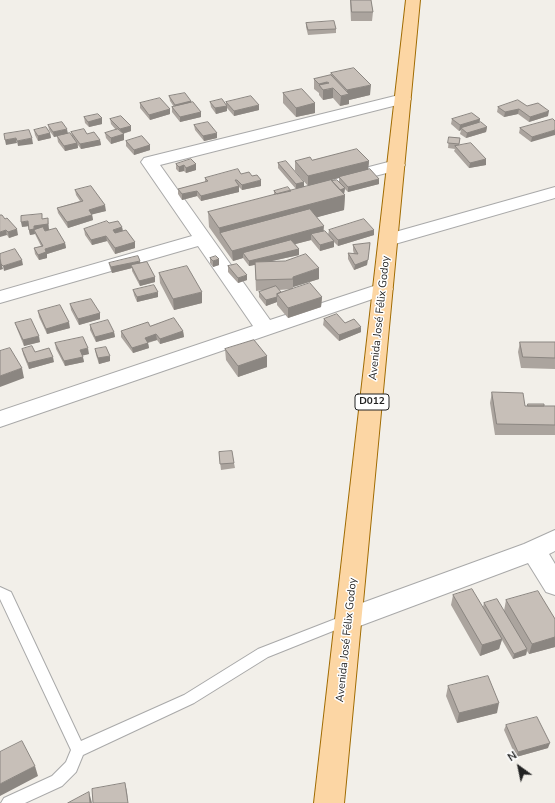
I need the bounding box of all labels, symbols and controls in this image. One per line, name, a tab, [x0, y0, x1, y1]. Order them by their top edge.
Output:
street label: Avenida José Félix Godoy	[367, 255, 393, 381]
road number: D012	[355, 394, 389, 410]
street label: Avenida José Félix Godoy	[334, 577, 360, 703]
north arrow	[499, 747, 539, 787]
text: N	[505, 748, 520, 765]

